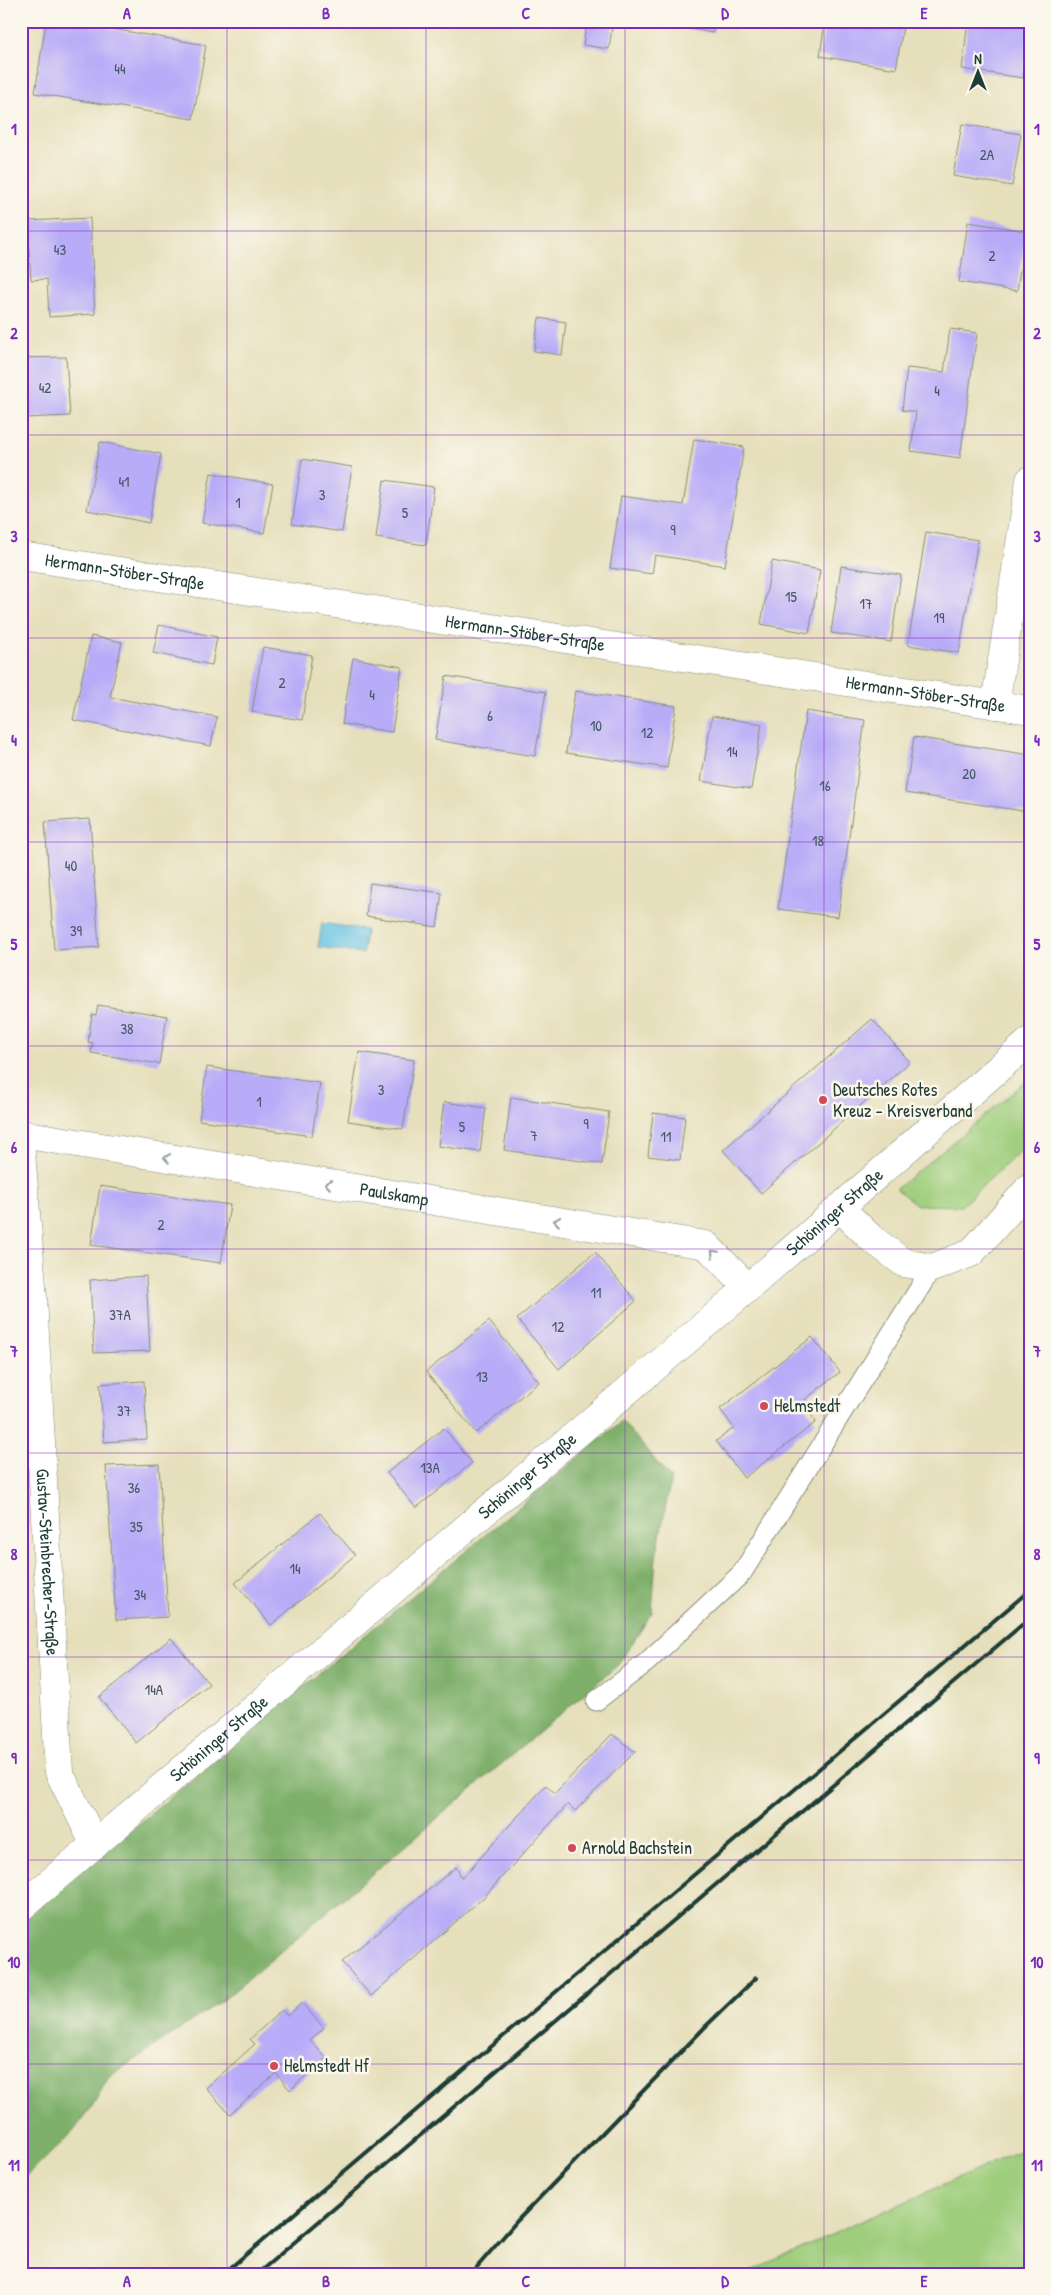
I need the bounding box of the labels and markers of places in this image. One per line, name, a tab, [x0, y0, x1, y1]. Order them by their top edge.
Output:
place label: Deutsches Rotes Kreuz - Kreisverband	[833, 1077, 972, 1123]
marker: Deutsches Rotes Kreuz - Kreisverband	[817, 1094, 829, 1106]
place label: Helmstedt	[774, 1393, 841, 1418]
marker: Helmstedt	[758, 1400, 770, 1412]
place label: Arnold Bachstein	[582, 1835, 692, 1860]
marker: Arnold Bachstein	[566, 1842, 578, 1854]
place label: Helmstedt Hf	[284, 2053, 370, 2078]
marker: Helmstedt Hf	[268, 2060, 280, 2072]

